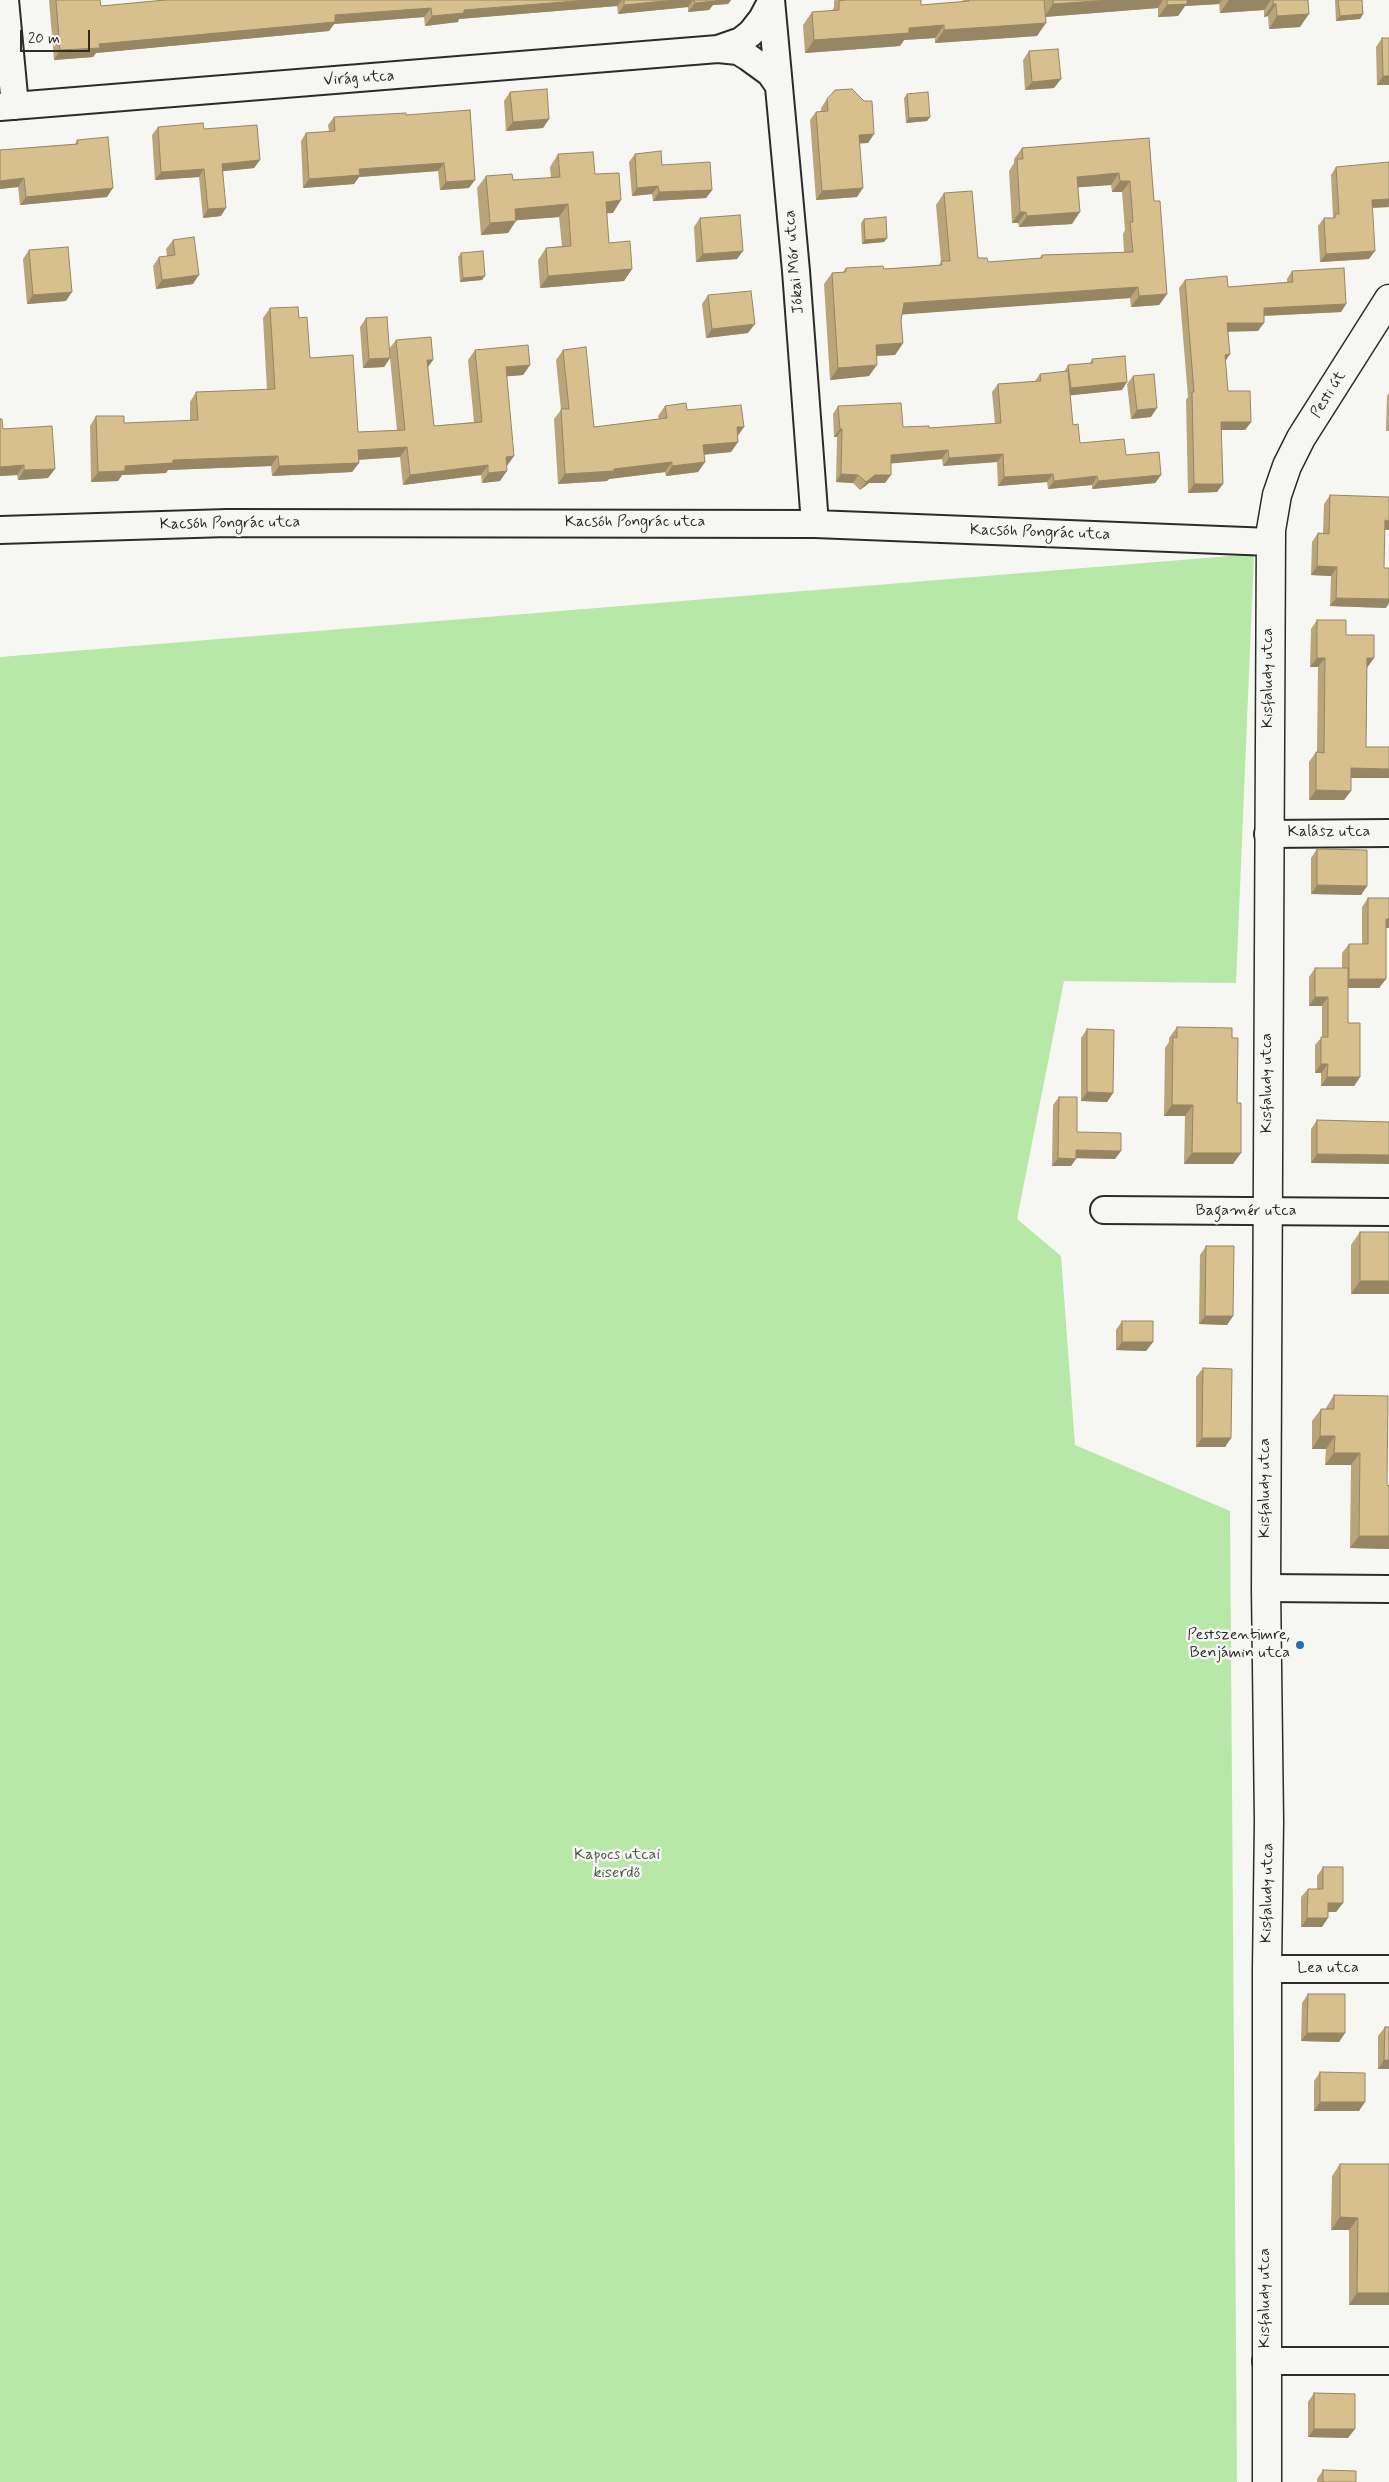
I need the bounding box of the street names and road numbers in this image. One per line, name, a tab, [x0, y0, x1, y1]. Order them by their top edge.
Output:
street label: Virág utca	[323, 67, 395, 91]
street label: Jókai Mór utca	[781, 209, 809, 315]
street label: Pesti út	[1307, 368, 1351, 422]
street label: Kacsóh Pongrác utca	[160, 513, 300, 535]
street label: Kacsóh Pongrác utca	[565, 513, 705, 533]
street label: Kacsóh Pongrác utca	[969, 521, 1111, 545]
street label: Kisfaludy utca	[1259, 628, 1279, 728]
street label: Kalász utca	[1288, 823, 1370, 843]
street label: Kisfaludy utca	[1258, 1033, 1278, 1133]
street label: Bagamér utca	[1196, 1202, 1296, 1222]
street label: Kisfaludy utca	[1256, 1438, 1276, 1538]
street label: Kisfaludy utca	[1258, 1843, 1278, 1943]
street label: Lea utca	[1297, 1959, 1359, 1979]
street label: Kisfaludy utca	[1256, 2248, 1276, 2348]

